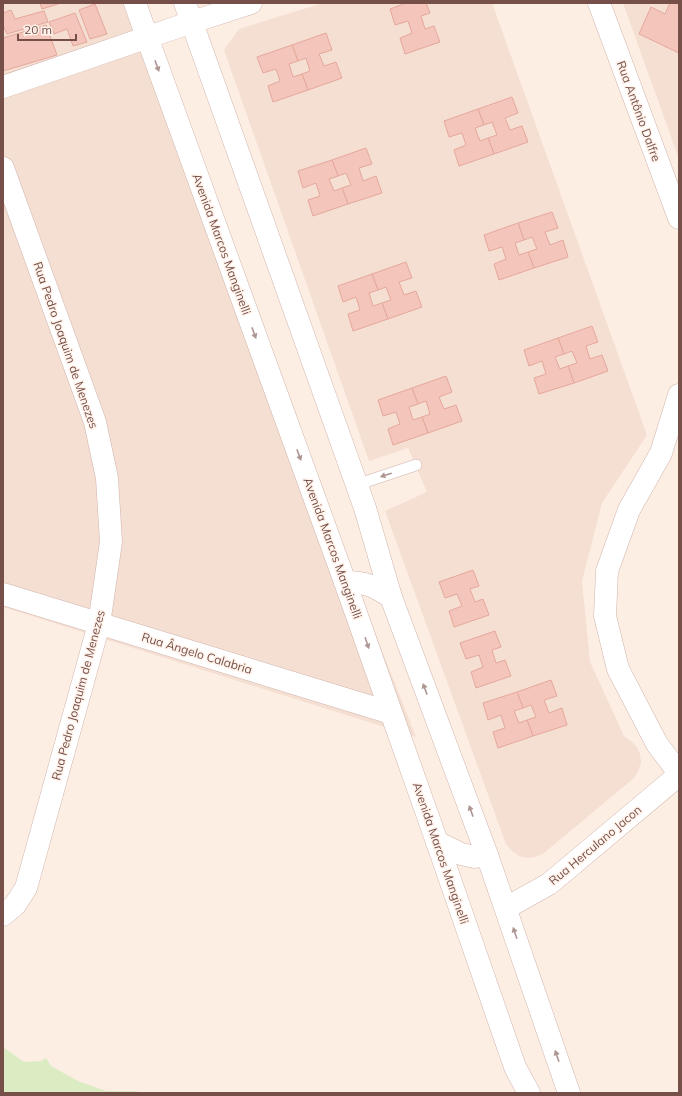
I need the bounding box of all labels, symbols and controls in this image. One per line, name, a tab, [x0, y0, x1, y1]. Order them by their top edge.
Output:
scale bar	[18, 16, 76, 42]
text: 20 m	[24, 22, 52, 37]
street label: Rua Antônio Dalfre	[614, 59, 664, 163]
one-way arrow	[155, 61, 161, 73]
street label: Avenida Marcos Manginelli	[189, 171, 255, 317]
street label: Rua Pedro Joaquim de Menezes	[30, 260, 102, 430]
one-way arrow	[252, 328, 258, 340]
one-way arrow	[296, 450, 302, 462]
one-way arrow	[380, 472, 392, 478]
street label: Avenida Marcos Manginelli	[300, 475, 366, 621]
street label: Rua Pedro Joaquim de Menezes	[48, 608, 108, 782]
street label: Rua Ângelo Calabria	[140, 629, 254, 677]
one-way arrow	[364, 638, 370, 650]
one-way arrow	[422, 683, 428, 695]
street label: Avenida Marcos Manginelli	[410, 780, 472, 926]
street label: Rua Herculano Jacon	[546, 802, 644, 888]
one-way arrow	[467, 804, 473, 816]
one-way arrow	[511, 927, 517, 939]
one-way arrow	[554, 1050, 560, 1062]

